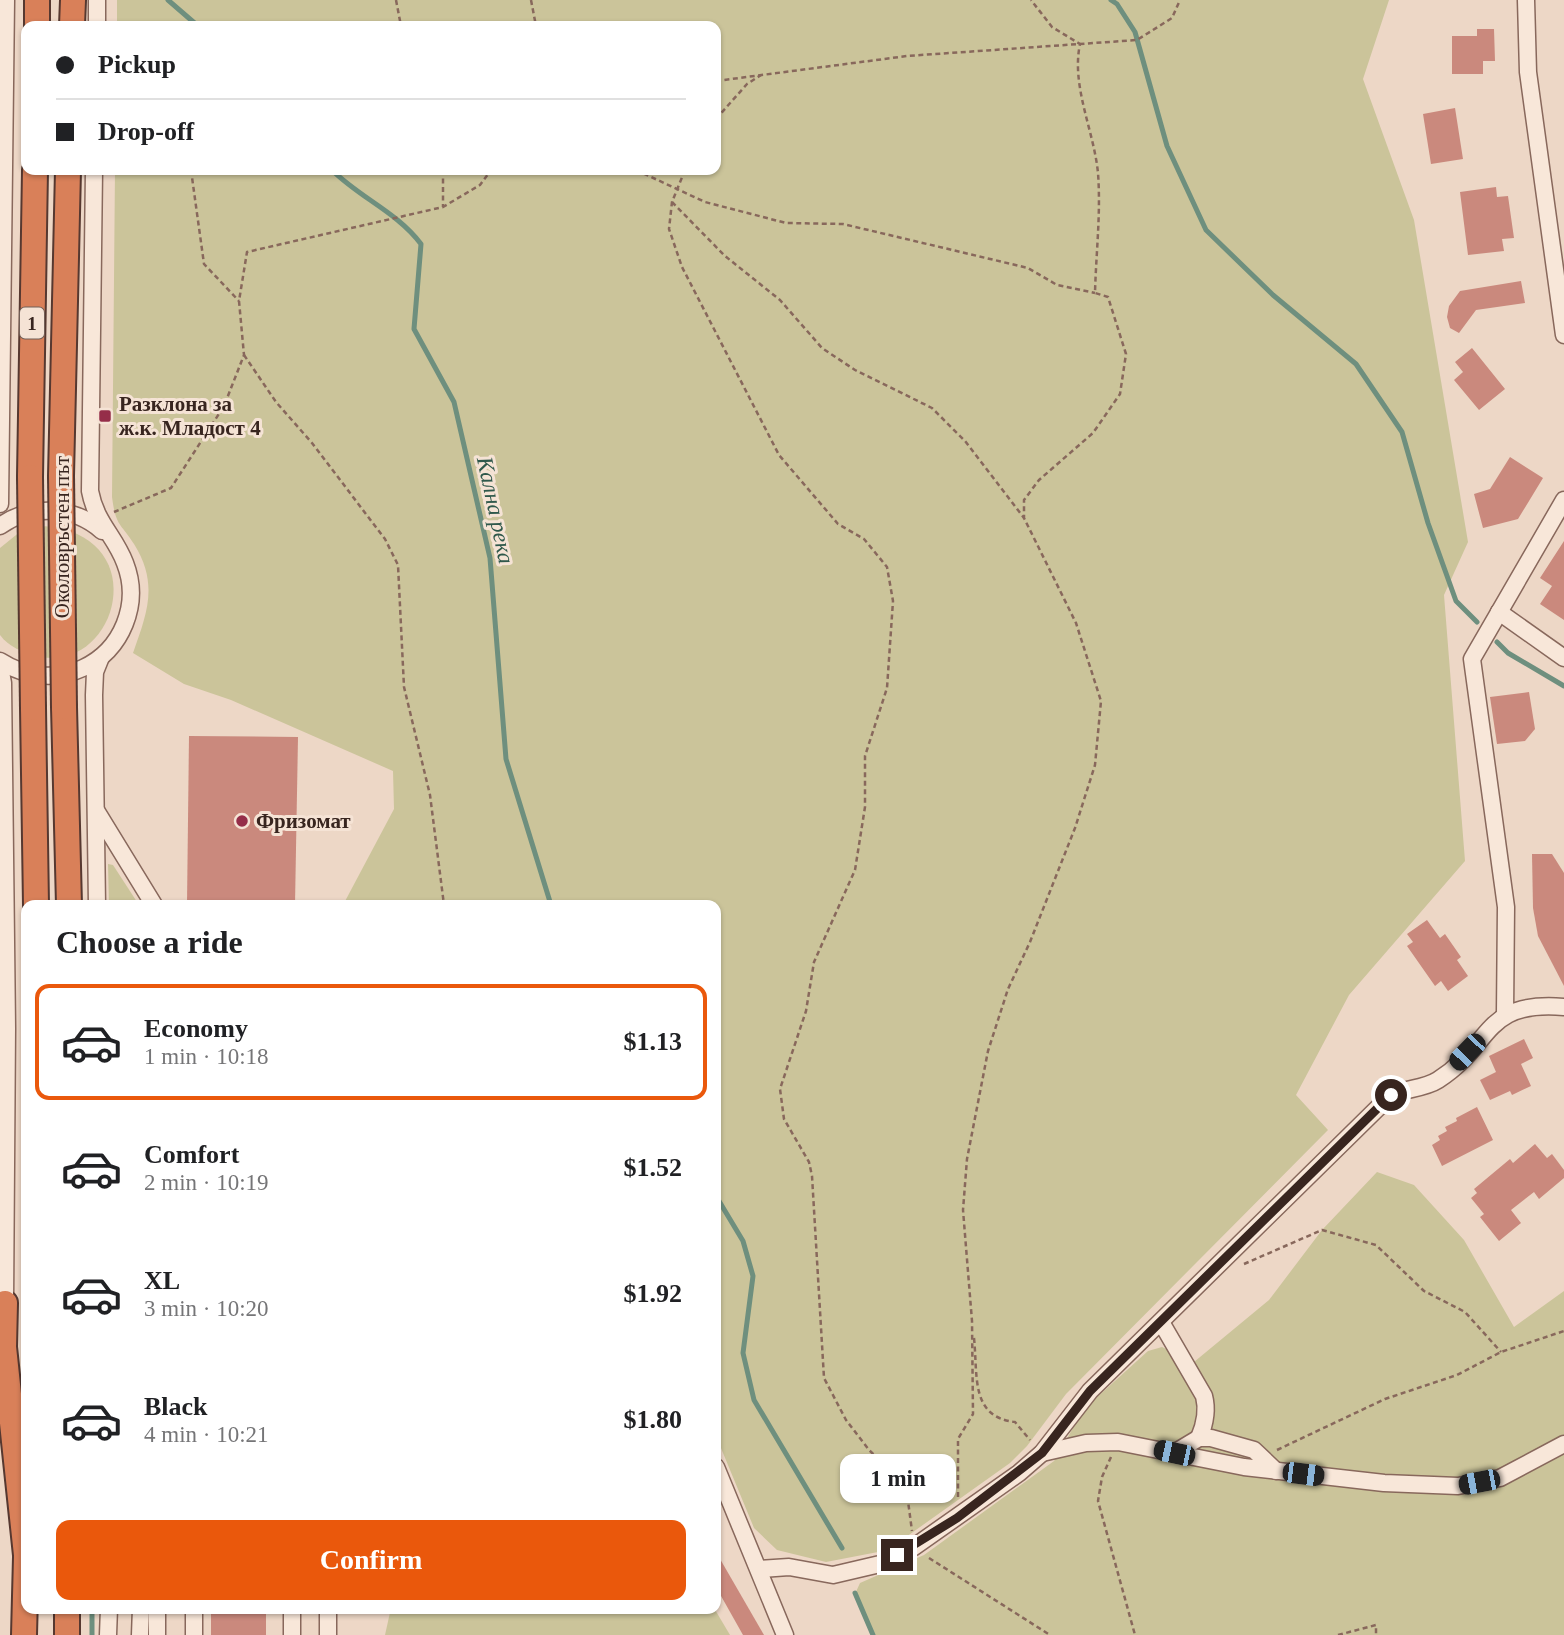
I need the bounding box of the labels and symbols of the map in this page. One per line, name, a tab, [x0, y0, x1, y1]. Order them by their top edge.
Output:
road number: 1	[20, 308, 44, 338]
place label: Разклона за ж.к. Младост 4	[119, 392, 261, 440]
marker: Разклона за ж.к. Младост 4	[97, 408, 113, 424]
water label: Кална река	[472, 453, 519, 566]
street label: Околовръстен път	[50, 456, 74, 618]
place label: Фризомат	[256, 809, 351, 833]
marker: Фризомат	[234, 813, 250, 829]
car	[1445, 1030, 1490, 1074]
route start	[1375, 1079, 1407, 1111]
car	[1152, 1438, 1197, 1468]
callout: 1 min	[839, 1454, 955, 1502]
car	[1281, 1461, 1326, 1487]
car	[1457, 1468, 1502, 1496]
route end	[881, 1539, 913, 1571]

